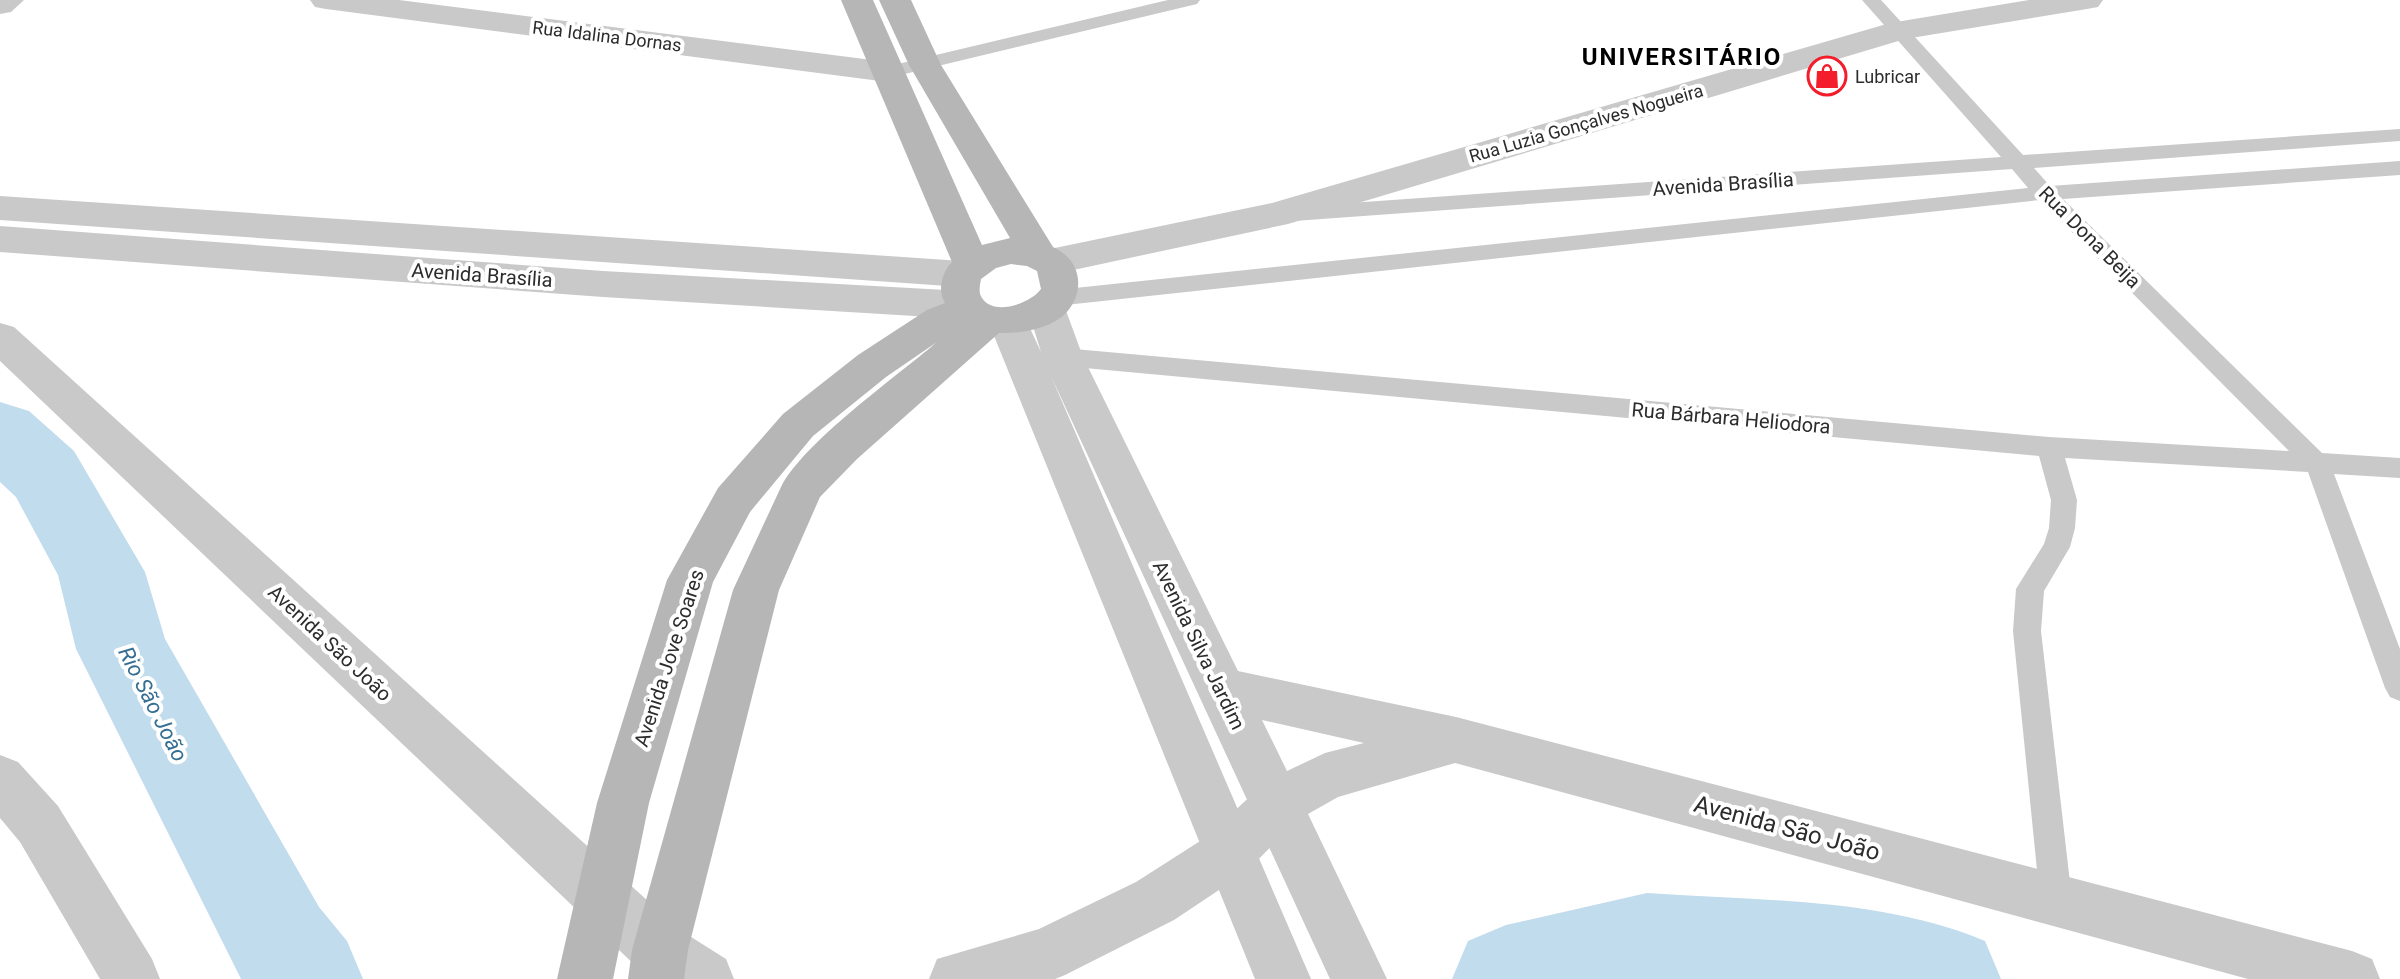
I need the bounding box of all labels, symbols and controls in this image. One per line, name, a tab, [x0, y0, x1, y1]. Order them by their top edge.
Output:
street label: Rua Idalina Dornas	[531, 16, 683, 56]
district label: UNIVERSITÁRIO	[1582, 43, 1782, 71]
shop icon: Lubricar	[1806, 55, 1848, 97]
place label: Lubricar	[1855, 66, 1920, 87]
street label: Rua Luzia Gonçalves Nogueira	[1466, 79, 1706, 167]
street label: Avenida Brasília	[1652, 167, 1794, 201]
street label: Rua Dona Beija	[2034, 181, 2146, 293]
street label: Avenida Brasília	[411, 258, 553, 292]
street label: Rua Bárbara Heliodora	[1631, 397, 1831, 439]
street label: Avenida Silva Jardim	[1148, 557, 1250, 733]
street label: Avenida Jove Soares	[629, 566, 709, 750]
street label: Avenida São João	[263, 580, 397, 706]
water label: Rio São João	[113, 642, 193, 766]
street label: Avenida São João	[1691, 790, 1883, 866]

